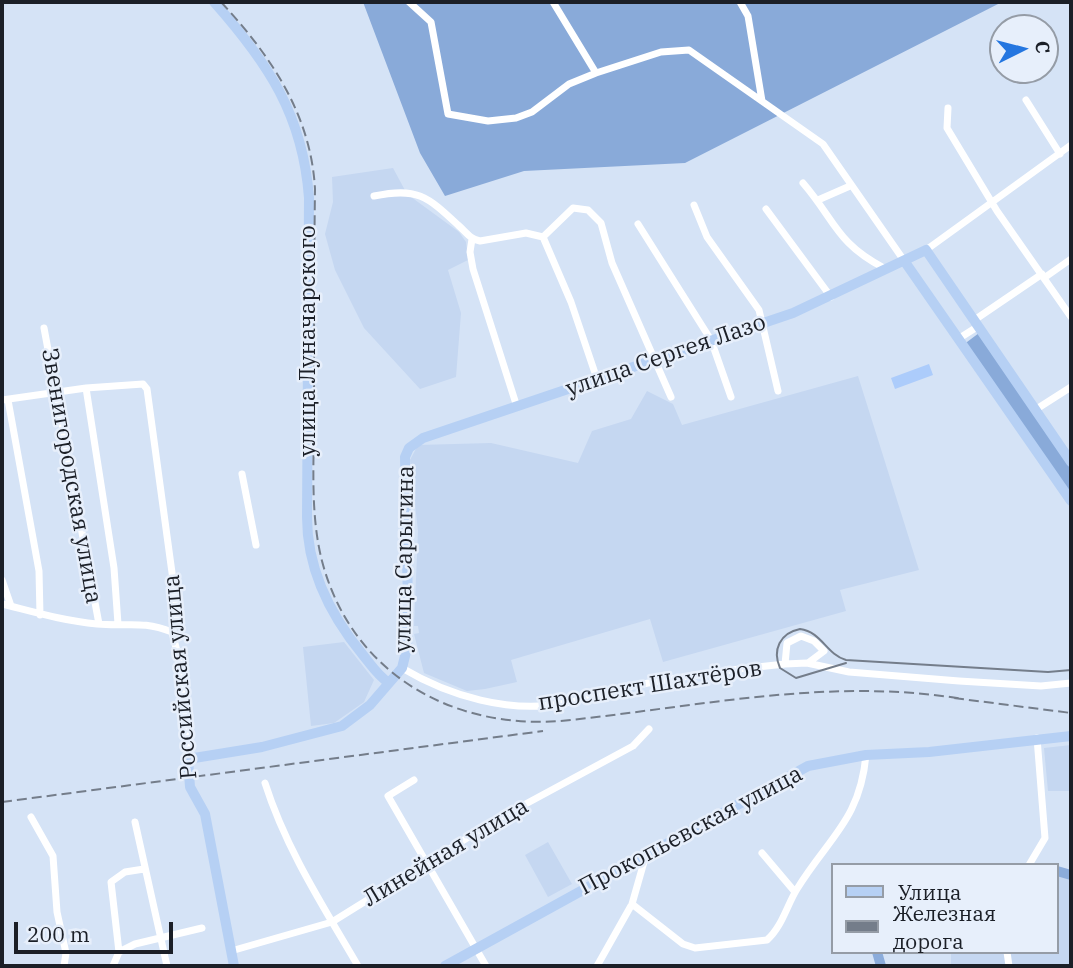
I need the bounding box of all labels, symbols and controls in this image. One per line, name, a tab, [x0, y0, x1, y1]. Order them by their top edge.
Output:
north arrow	[989, 14, 1059, 84]
text: С	[1030, 39, 1055, 55]
street label: улица Луначарского	[294, 225, 322, 457]
street label: улица Сергея Лазо	[562, 309, 770, 403]
street label: Звенигородская улица	[35, 346, 107, 606]
street label: улица Сарыгина	[390, 465, 420, 653]
street label: Российская улица	[158, 573, 204, 781]
street label: проспект Шахтёров	[536, 655, 764, 717]
street label: Прокопьевская улица	[575, 760, 807, 902]
street label: Линейная улица	[358, 793, 534, 913]
legend	[832, 863, 1059, 954]
text: Улица	[898, 878, 962, 906]
text: Железная дорога	[893, 899, 996, 955]
scale bar	[18, 908, 177, 952]
text: 200 m	[27, 920, 90, 948]

